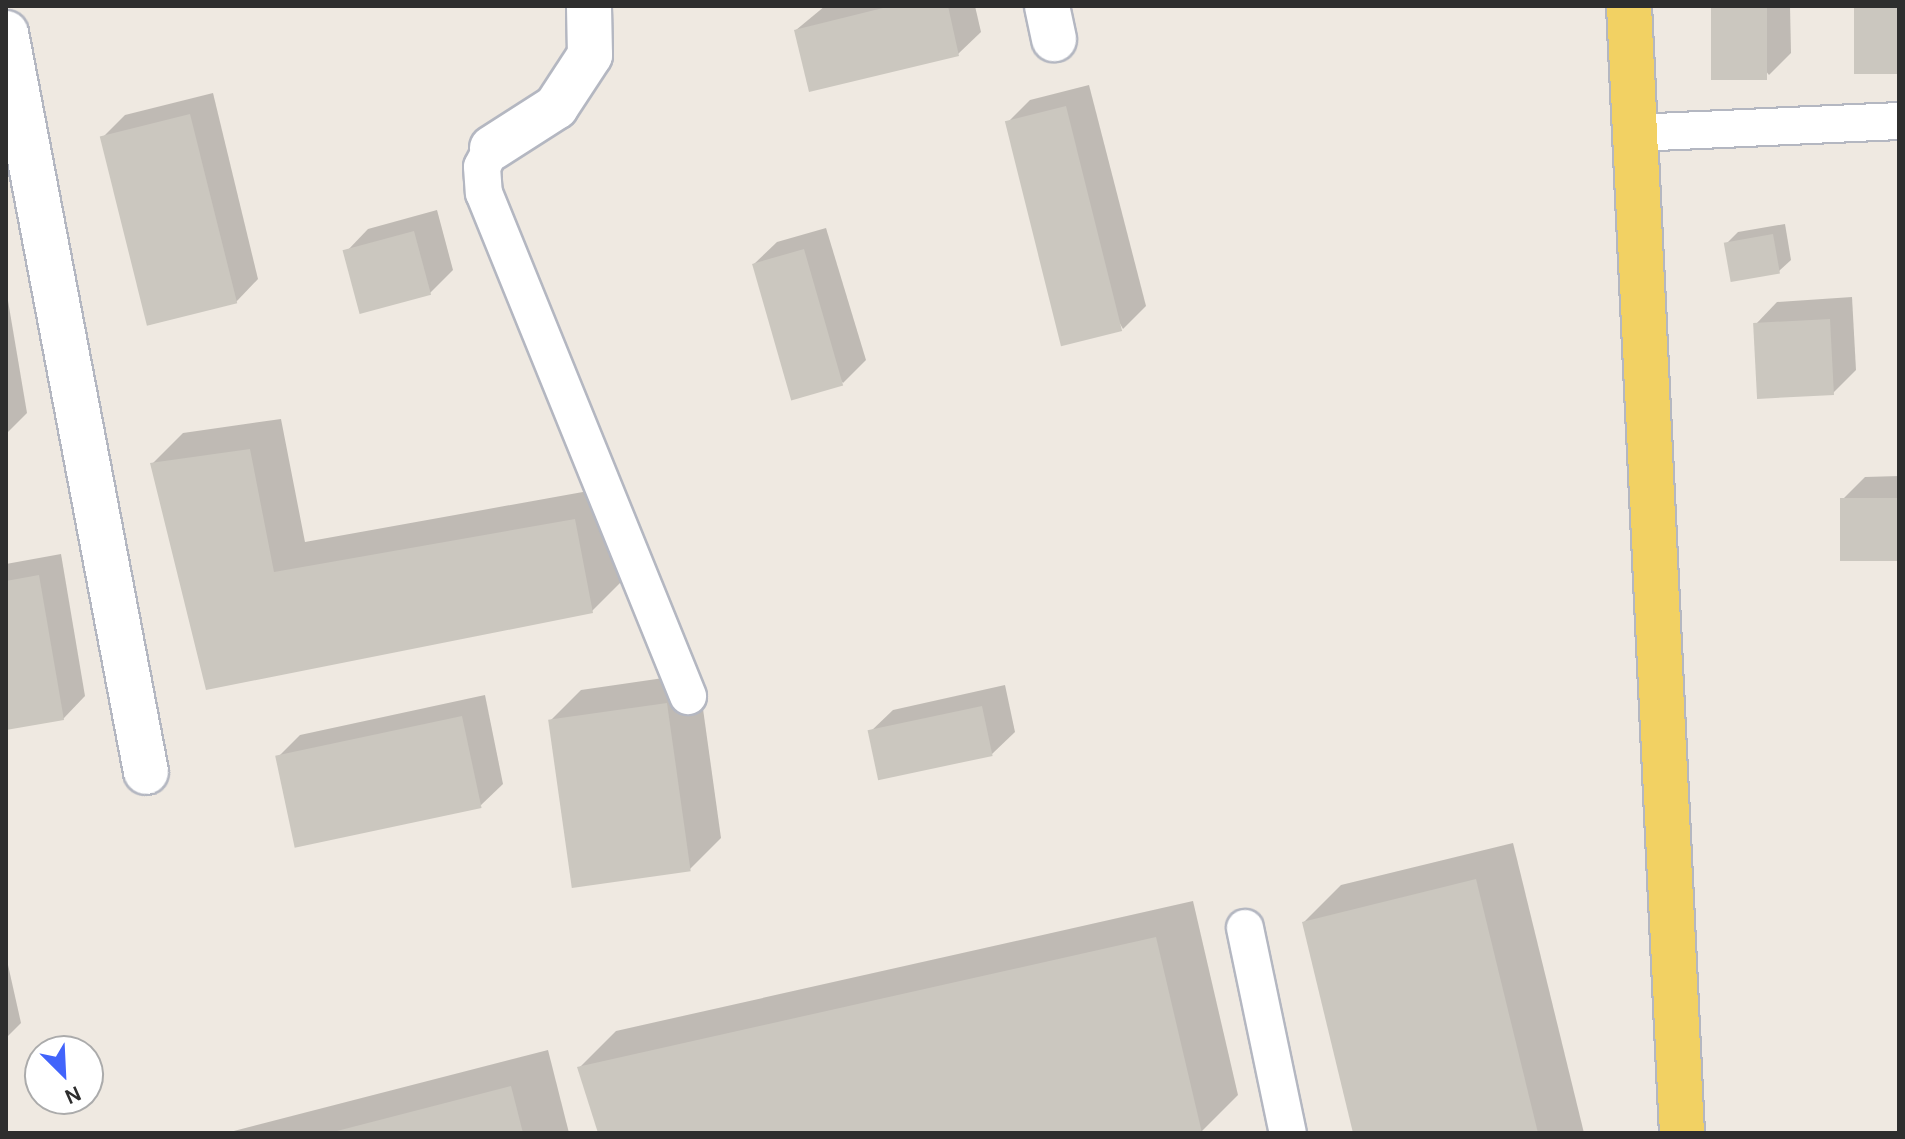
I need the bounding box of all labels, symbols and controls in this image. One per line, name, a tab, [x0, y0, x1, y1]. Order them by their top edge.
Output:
north arrow	[24, 1035, 104, 1115]
text: N	[60, 1080, 85, 1110]

